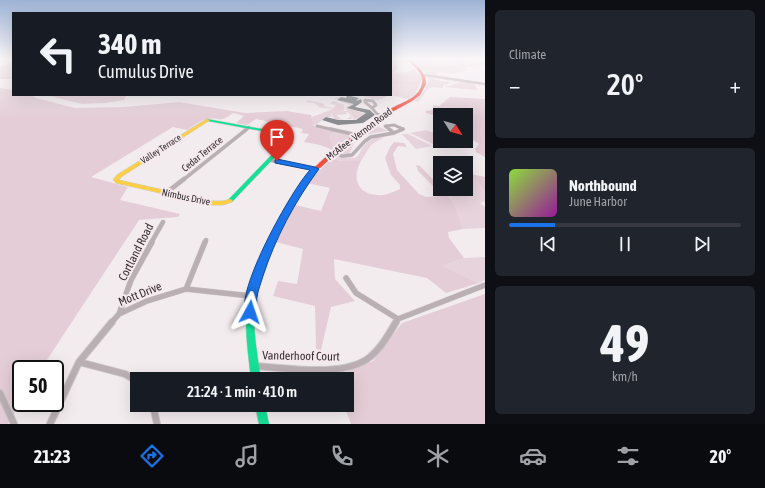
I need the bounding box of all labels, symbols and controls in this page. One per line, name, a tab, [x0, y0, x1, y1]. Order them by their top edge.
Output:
icon: left	[32, 28, 84, 80]
text: 340 m	[98, 28, 161, 60]
text: Climate	[509, 47, 546, 62]
text: Cumulus Drive	[98, 61, 194, 82]
text: 20°	[607, 67, 643, 101]
text: −	[509, 72, 520, 98]
text: +	[730, 72, 741, 98]
street label: McAfee - Vernon Road	[324, 106, 394, 162]
north arrow	[433, 108, 473, 148]
map controls	[433, 108, 473, 196]
pin	[260, 120, 294, 161]
icon: arrive	[266, 126, 288, 148]
street label: Valley Terrace	[139, 132, 183, 166]
street label: Cedar Terrace	[179, 134, 225, 174]
button: layers	[433, 156, 473, 196]
text: Northbound	[569, 177, 637, 194]
street label: Nimbus Drive	[161, 186, 212, 208]
text: June Harbor	[569, 194, 627, 209]
street label: Cortland Road	[116, 221, 156, 283]
icon: previous	[537, 233, 559, 255]
icon: pause	[614, 233, 636, 255]
icon: next	[691, 233, 713, 255]
street label: Mott Drive	[116, 279, 164, 309]
position arrow	[229, 291, 271, 333]
text: 49	[601, 313, 649, 373]
street label: Vanderhoof Court	[262, 348, 340, 364]
speed limit sign: 50	[12, 360, 64, 412]
text: km/h	[612, 369, 638, 384]
text: 21:24 · 1 min · 410 m	[187, 383, 297, 400]
icon: directions	[138, 442, 166, 470]
icon: music	[233, 442, 261, 470]
icon: phone	[328, 442, 356, 470]
icon: climate	[424, 442, 452, 470]
icon: car	[519, 442, 547, 470]
icon: filters	[614, 442, 642, 470]
text: 21:23	[34, 446, 71, 467]
text: 20°	[709, 446, 731, 467]

